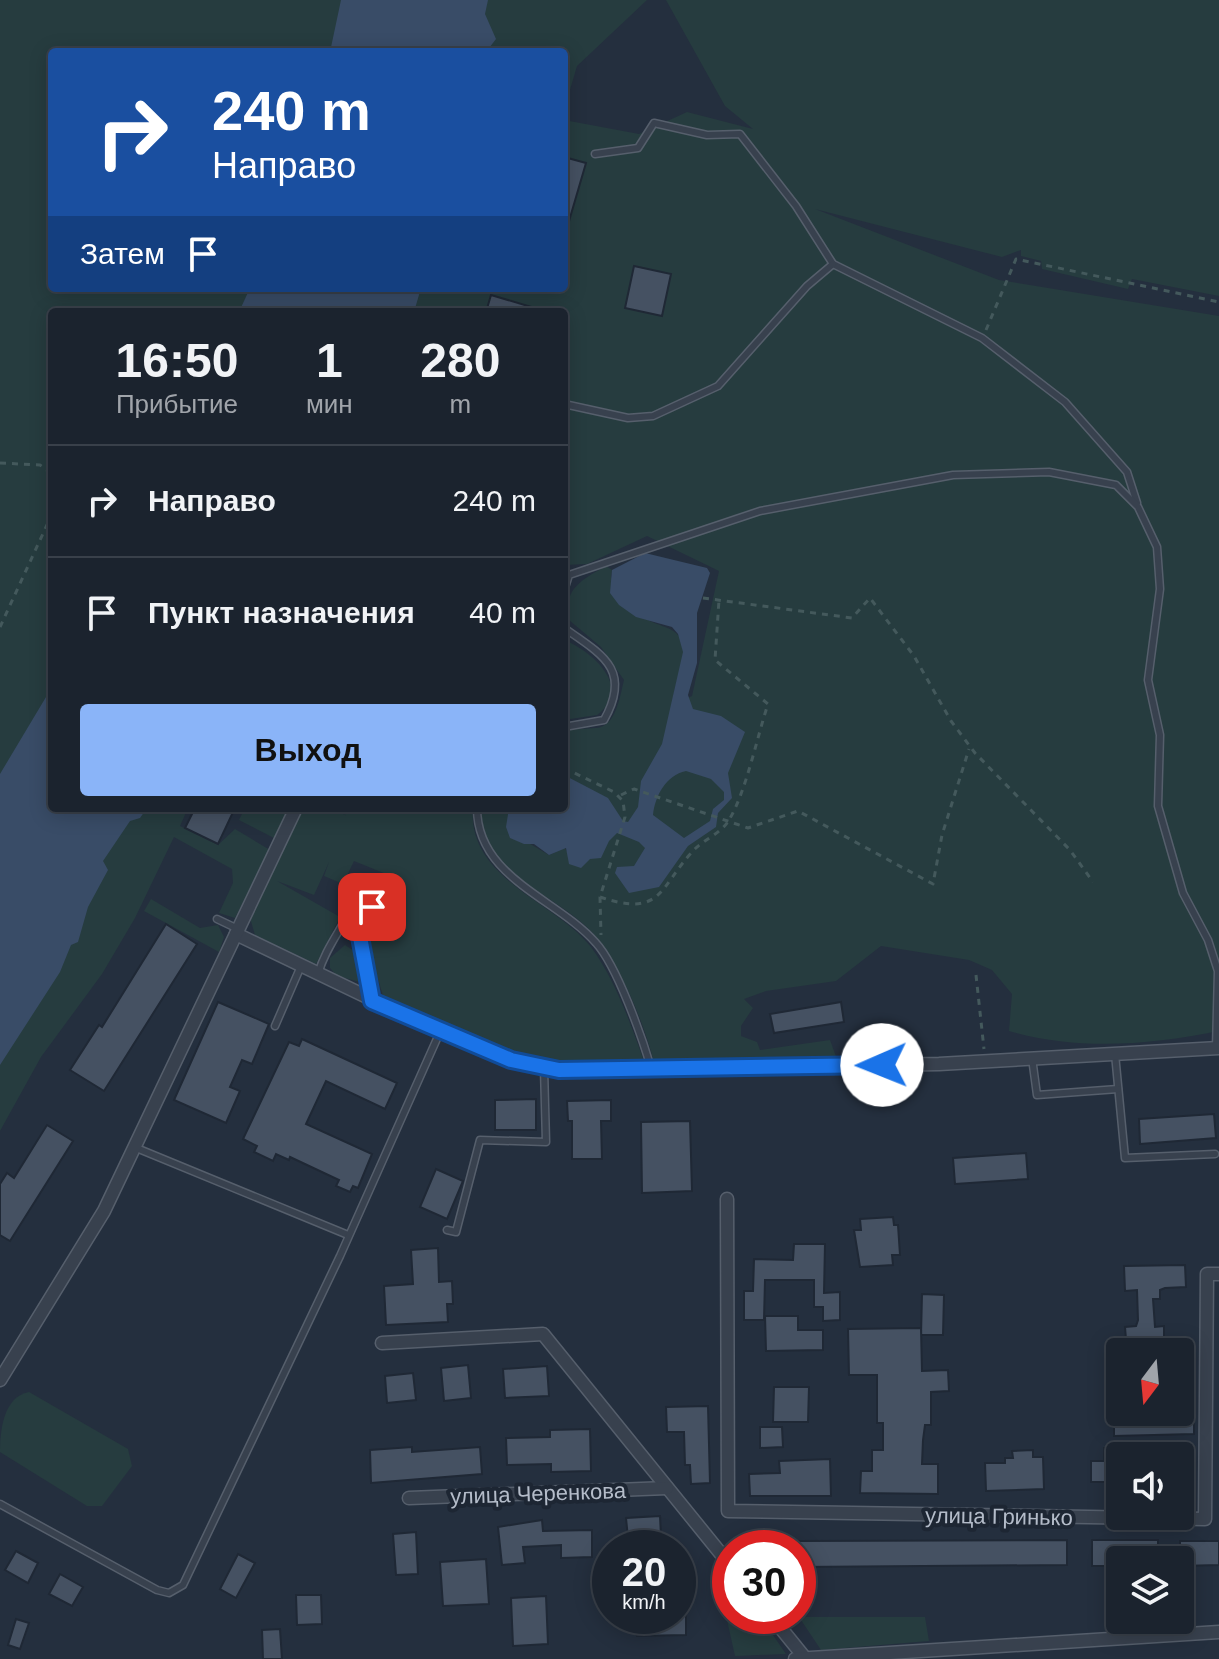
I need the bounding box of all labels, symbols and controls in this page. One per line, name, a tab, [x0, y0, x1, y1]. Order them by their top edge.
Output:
text: 240 m	[212, 79, 371, 142]
icon: right	[80, 80, 184, 184]
text: Направо	[212, 145, 356, 186]
icon: arrive	[181, 232, 225, 276]
text: Затем	[80, 237, 165, 270]
text: 16:50	[116, 334, 238, 387]
text: 1	[316, 334, 343, 387]
text: 280	[420, 334, 500, 387]
text: Прибытие	[116, 389, 238, 419]
text: мин	[306, 389, 353, 419]
text: m	[450, 389, 471, 419]
icon: right	[80, 479, 124, 523]
text: Направо	[148, 484, 276, 517]
text: 240 m	[453, 484, 536, 517]
icon: arrive	[80, 591, 124, 635]
text: Пункт назначения	[148, 596, 415, 629]
text: 40 m	[469, 596, 536, 629]
button: Выход	[80, 704, 536, 796]
pin	[338, 873, 406, 941]
icon: arrive	[350, 885, 394, 929]
position arrow	[840, 1023, 924, 1107]
north arrow	[1106, 1338, 1194, 1426]
map controls	[1106, 1338, 1194, 1634]
button: sound	[1106, 1442, 1194, 1530]
street label: улица Черенкова	[450, 1478, 627, 1509]
street label: улица Гринько	[925, 1503, 1073, 1530]
speed limit sign: 30	[712, 1530, 816, 1634]
button: layers	[1106, 1546, 1194, 1634]
text: 20	[622, 1550, 666, 1594]
text: km/h	[622, 1591, 666, 1613]

